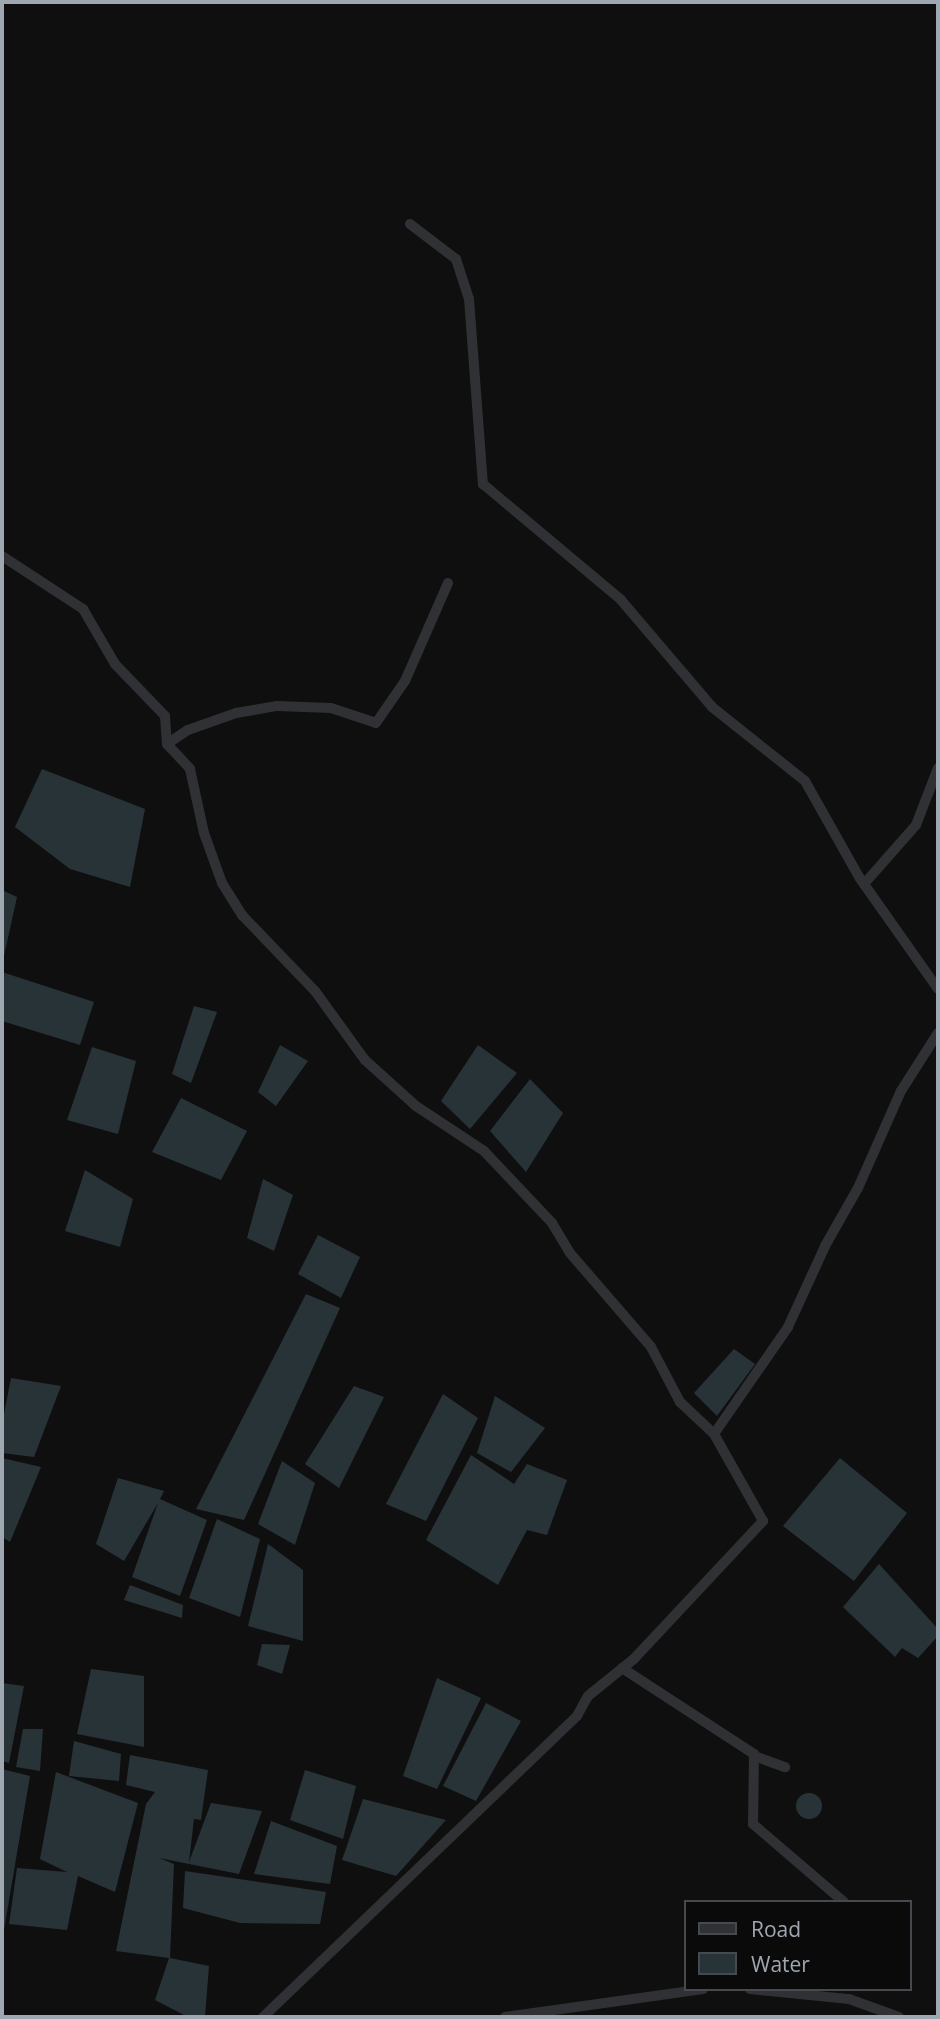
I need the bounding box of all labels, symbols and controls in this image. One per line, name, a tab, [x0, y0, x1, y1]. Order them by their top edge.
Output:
legend	[684, 1900, 912, 1991]
text: Road	[751, 1915, 801, 1943]
text: Water	[751, 1950, 810, 1978]

